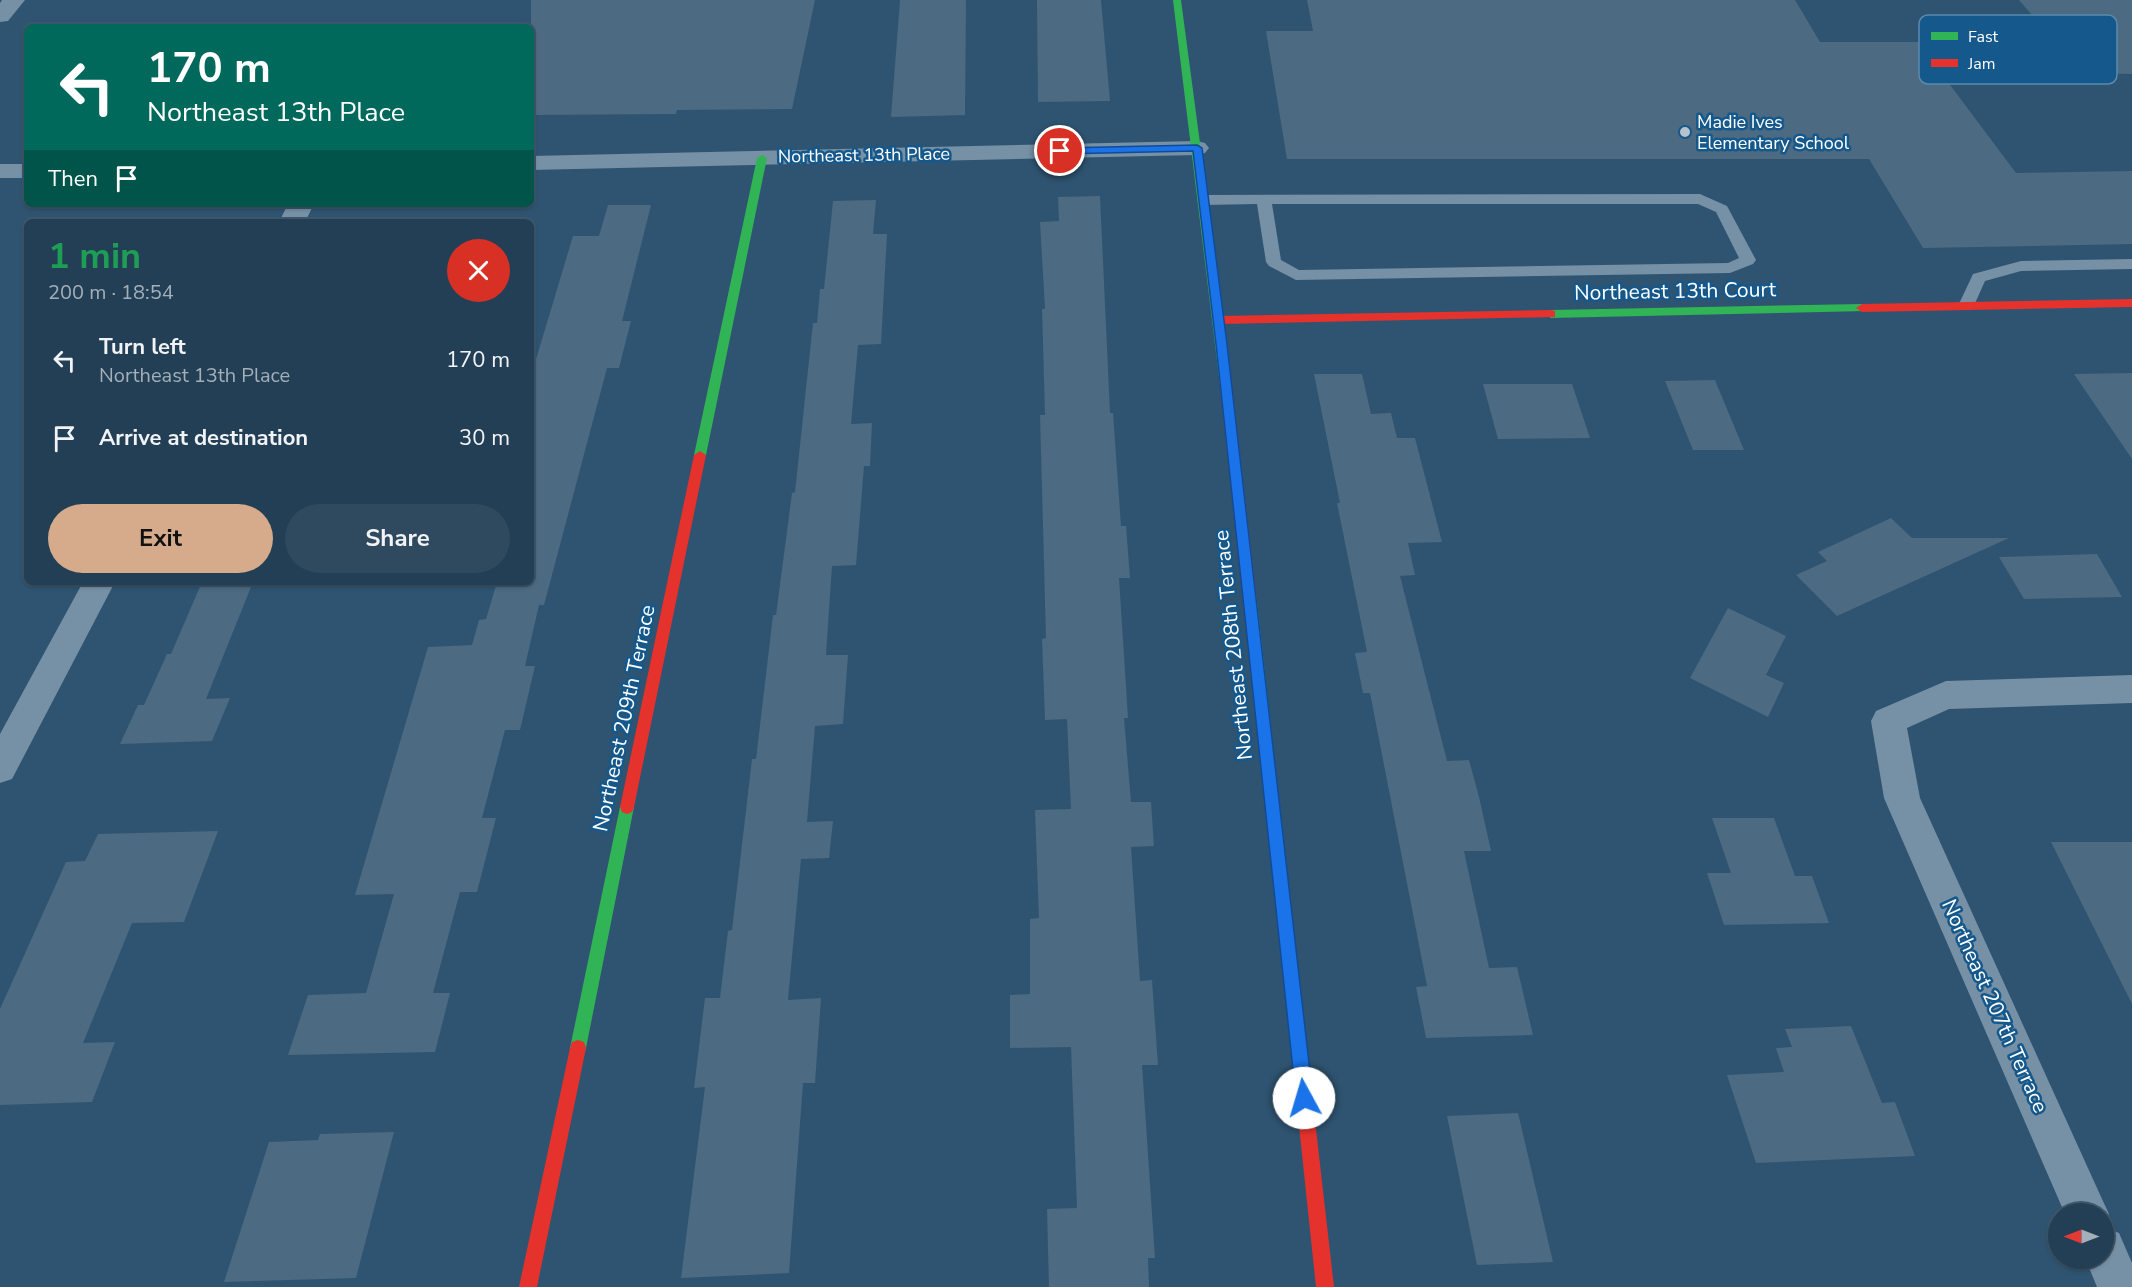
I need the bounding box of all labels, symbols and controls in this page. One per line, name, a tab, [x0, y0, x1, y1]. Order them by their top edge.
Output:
legend	[1919, 15, 2117, 84]
text: Fast	[1968, 26, 1999, 48]
text: 170 m	[147, 40, 271, 97]
icon: left	[48, 48, 126, 126]
text: Jam	[1967, 53, 1995, 75]
text: Northeast 13th Place	[147, 94, 405, 131]
place label: Madie Ives Elementary School	[1697, 110, 1850, 155]
pin	[1034, 125, 1085, 176]
marker: Madie Ives Elementary School	[1678, 125, 1692, 139]
icon: arrive	[1043, 134, 1076, 167]
street label: Northeast 13th Place	[778, 141, 950, 169]
icon: arrive	[110, 162, 143, 195]
text: Then	[48, 164, 98, 194]
text: 1 min	[48, 232, 141, 281]
button: close	[447, 239, 510, 302]
street label: Northeast 13th Court	[1574, 275, 1777, 307]
text: 200 m · 18:54	[48, 279, 174, 306]
text: Turn left	[99, 332, 186, 362]
icon: left	[48, 344, 81, 377]
text: 170 m	[446, 345, 510, 375]
text: Northeast 13th Place	[99, 362, 290, 389]
icon: arrive	[48, 422, 81, 455]
text: Arrive at destination	[99, 423, 308, 453]
text: 30 m	[459, 423, 510, 453]
button: Exit	[48, 504, 273, 573]
button: Share	[285, 504, 510, 573]
street label: Northeast 208th Terrace	[1207, 529, 1259, 761]
street label: Northeast 209th Terrace	[586, 602, 662, 834]
street label: Northeast 207th Terrace	[1935, 895, 2055, 1117]
position arrow	[1272, 1066, 1336, 1130]
north arrow	[2048, 1203, 2114, 1269]
map controls	[2048, 1203, 2114, 1269]

